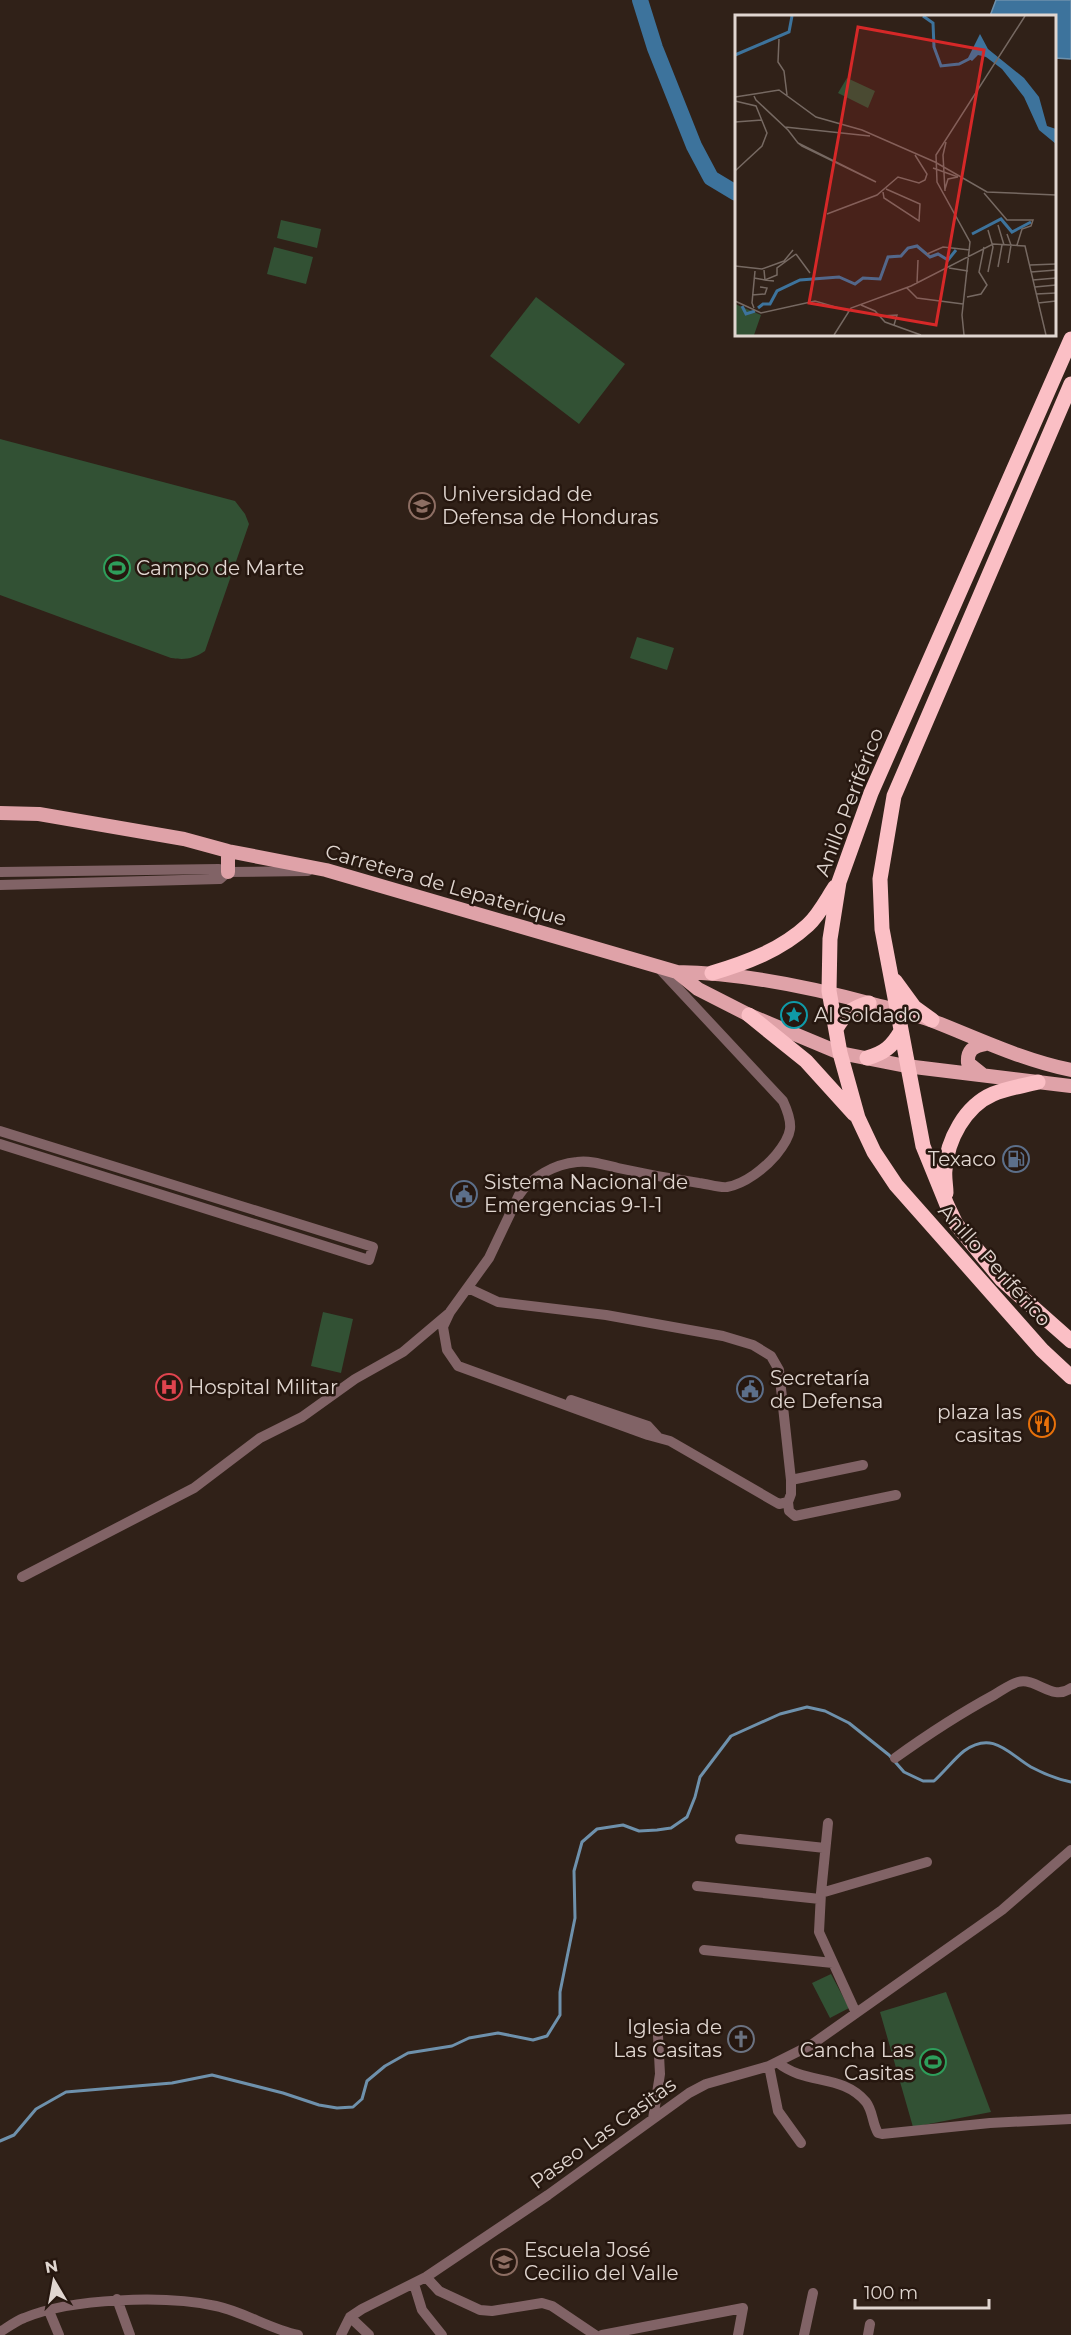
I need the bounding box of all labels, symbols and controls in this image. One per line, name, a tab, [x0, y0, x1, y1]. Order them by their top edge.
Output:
inset map	[735, 15, 1056, 336]
place label: Universidad de Defensa de Honduras	[442, 482, 659, 529]
school or university icon: Universidad de Defensa de Honduras	[407, 491, 437, 521]
sports icon: Campo de Marte	[102, 553, 132, 583]
place label: Campo de Marte	[136, 556, 304, 580]
street label: Anillo Periférico	[810, 725, 888, 879]
street label: Carretera de Lepaterique	[323, 839, 569, 931]
place icon: Al Soldado	[779, 1000, 809, 1030]
place label: Al Soldado	[814, 1003, 921, 1027]
fuel station icon: Texaco	[1001, 1144, 1031, 1174]
place label: Texaco	[928, 1147, 996, 1171]
place label: Sistema Nacional de Emergencias 9-1-1	[484, 1170, 688, 1217]
public building icon: Sistema Nacional de Emergencias 9-1-1	[449, 1179, 479, 1209]
street label: Anillo Periférico	[934, 1199, 1056, 1331]
place label: Secretaría de Defensa	[770, 1366, 883, 1413]
hospital icon: Hospital Militar	[154, 1372, 184, 1402]
public building icon: Secretaría de Defensa	[735, 1374, 765, 1404]
place label: Hospital Militar	[188, 1375, 338, 1399]
place label: plaza las casitas	[937, 1400, 1022, 1447]
restaurant icon: plaza las casitas	[1027, 1409, 1057, 1439]
place label: Iglesia de Las Casitas	[613, 2015, 722, 2062]
church icon: Iglesia de Las Casitas	[726, 2024, 756, 2054]
place label: Cancha Las Casitas	[800, 2038, 914, 2085]
sports icon: Cancha Las Casitas	[918, 2047, 948, 2077]
street label: Paseo Las Casitas	[526, 2072, 681, 2194]
place label: Escuela José Cecilio del Valle	[524, 2238, 679, 2285]
school or university icon: Escuela José Cecilio del Valle	[489, 2247, 519, 2277]
north arrow	[24, 2251, 84, 2311]
text: N	[43, 2256, 60, 2277]
scale bar	[855, 2272, 988, 2310]
text: 100 m	[864, 2282, 918, 2304]

